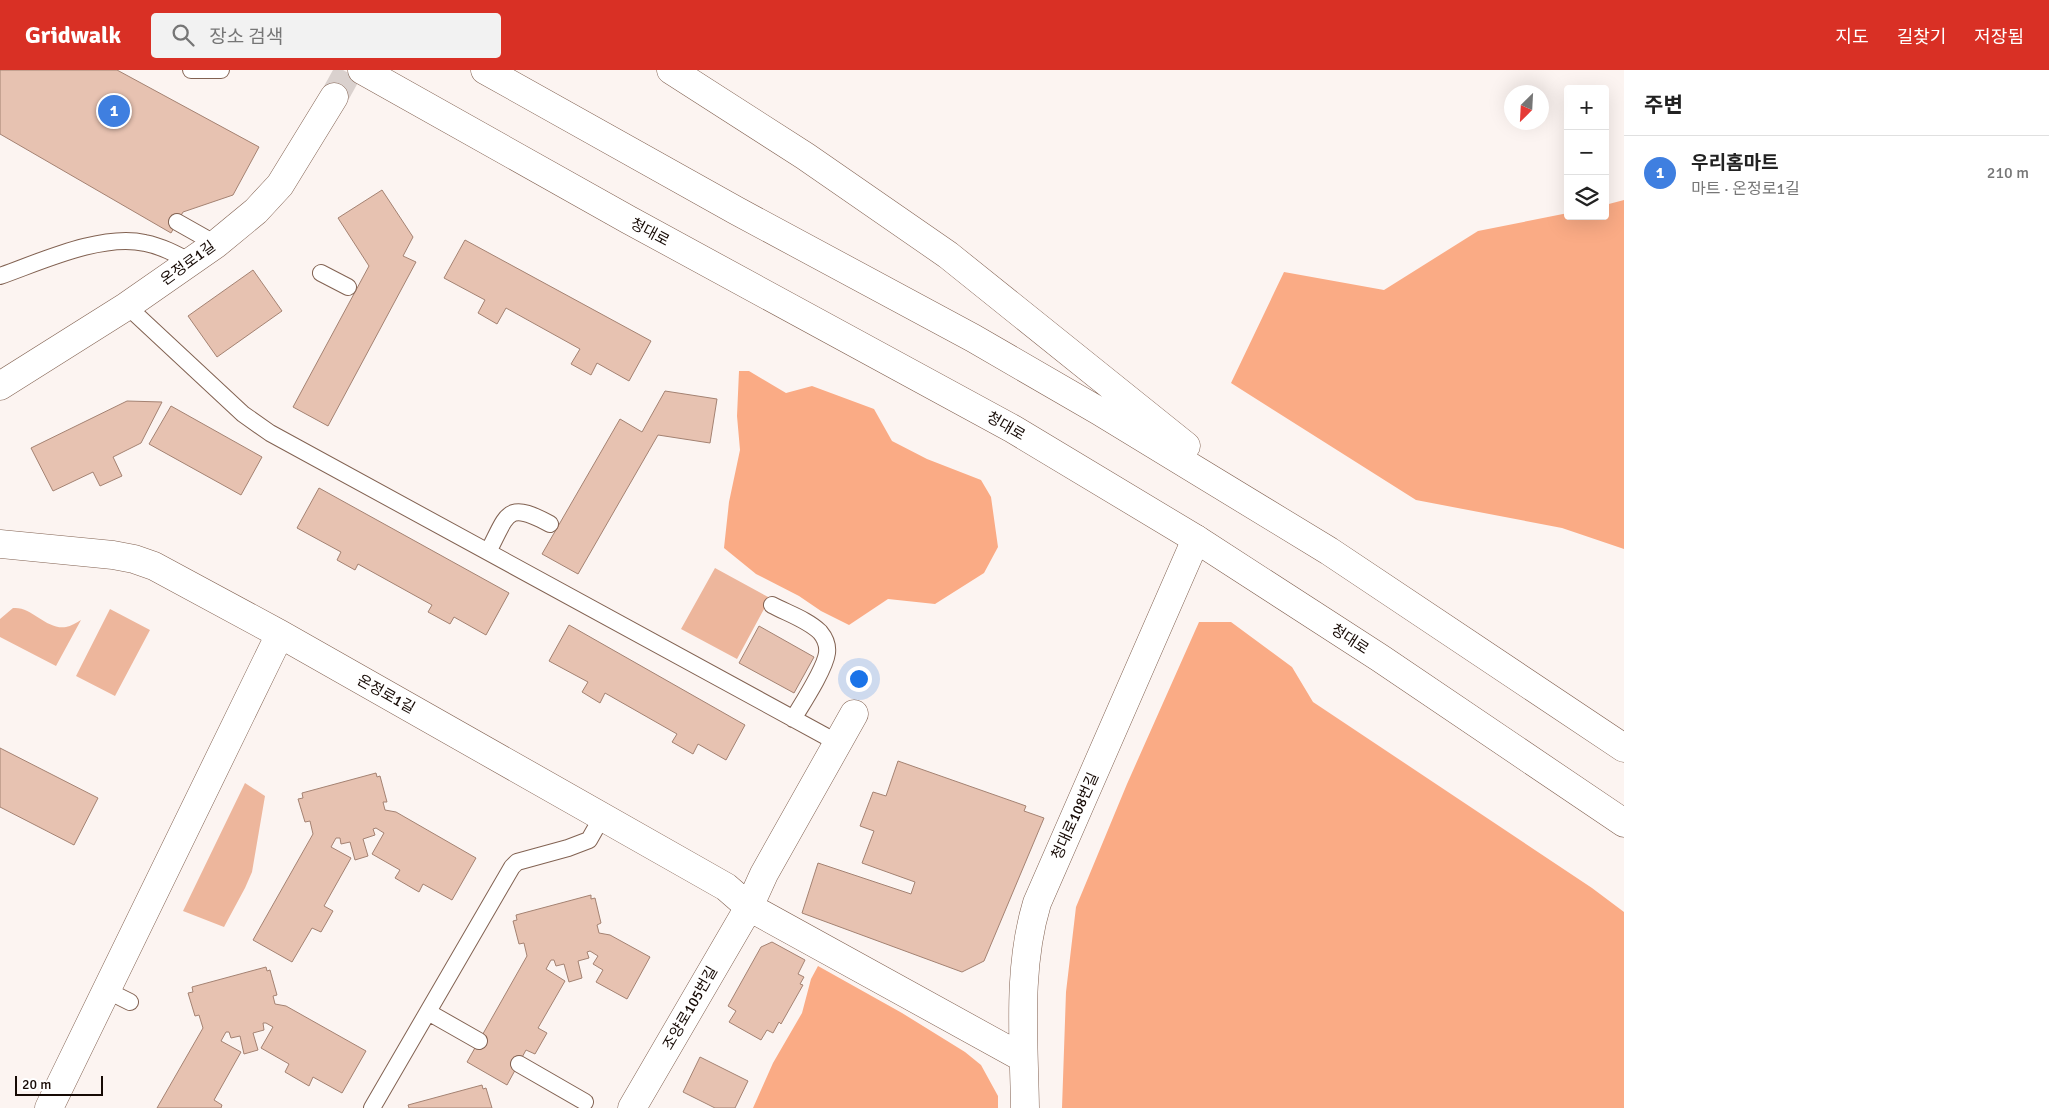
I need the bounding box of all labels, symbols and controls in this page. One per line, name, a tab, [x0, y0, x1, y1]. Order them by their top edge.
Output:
search box	[151, 13, 501, 58]
text: Gridwalk	[25, 20, 121, 50]
icon: search	[169, 21, 197, 49]
text: 장소 검색	[209, 25, 283, 49]
text: 지도	[1836, 26, 1869, 48]
text: 길찾기	[1897, 26, 1946, 48]
text: 저장됨	[1974, 26, 2024, 48]
north arrow	[1504, 85, 1549, 130]
map controls	[1564, 85, 1609, 220]
button: +	[1564, 85, 1609, 130]
pin: 1	[98, 92, 130, 130]
text: 주변	[1644, 92, 1683, 118]
button: −	[1564, 130, 1609, 175]
text: 우리홈마트	[1691, 151, 1778, 175]
text: 1	[1656, 163, 1664, 183]
text: 210 m	[1987, 163, 2029, 183]
button: layers	[1564, 175, 1609, 220]
text: 마트 · 온정로1길	[1691, 179, 1800, 199]
street label: 청대로	[627, 214, 673, 250]
street label: 온정로1길	[157, 237, 219, 289]
street label: 청대로	[984, 408, 1028, 444]
street label: 청대로	[1328, 620, 1372, 658]
your location	[846, 666, 872, 692]
street label: 온정로1길	[354, 671, 418, 717]
street label: 청대로108번길	[1048, 770, 1102, 862]
street label: 조양로105번길	[659, 963, 721, 1053]
scale bar	[15, 1073, 102, 1096]
text: 20 m	[22, 1076, 51, 1093]

